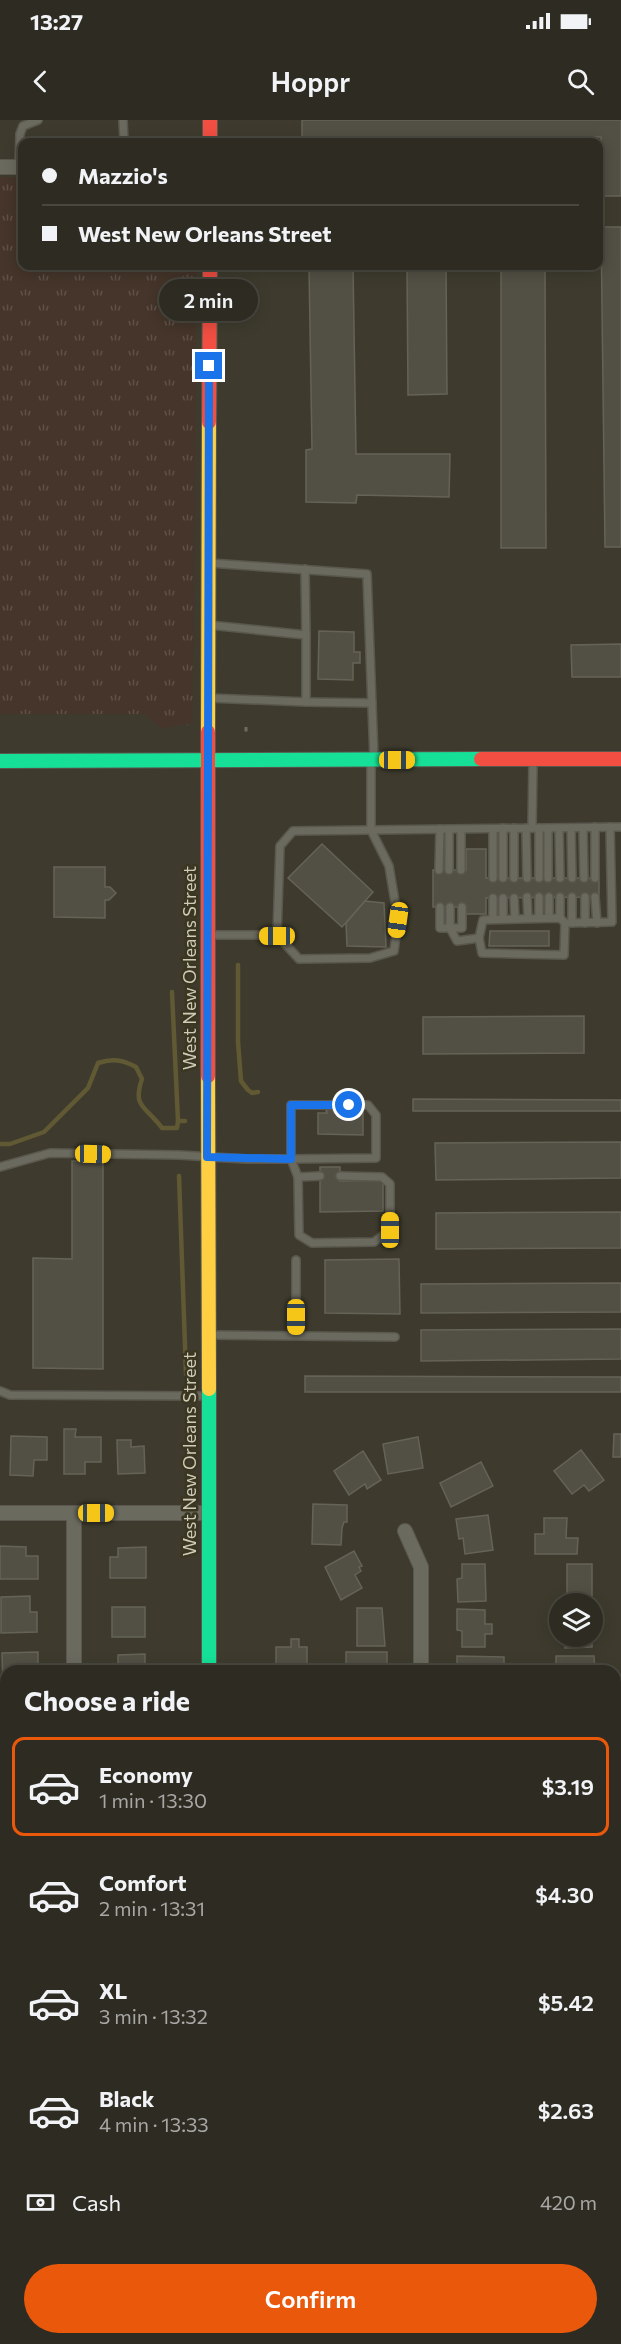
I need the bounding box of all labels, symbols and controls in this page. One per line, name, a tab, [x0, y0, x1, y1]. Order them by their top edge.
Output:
text: 13:27	[30, 8, 83, 35]
icon: back	[24, 65, 57, 98]
text: Hoppr	[271, 65, 350, 98]
icon: search	[564, 65, 597, 98]
text: Mazzio's	[78, 162, 168, 189]
text: West New Orleans Street	[78, 220, 332, 247]
callout: 2 min	[160, 279, 258, 321]
text: 2 min	[184, 288, 233, 312]
route end	[195, 352, 222, 379]
car	[379, 751, 415, 769]
street label: West New Orleans Street	[178, 866, 200, 1070]
car	[387, 901, 409, 939]
car	[259, 927, 295, 945]
route start	[335, 1091, 362, 1118]
car	[75, 1145, 111, 1163]
car	[381, 1212, 399, 1248]
car	[287, 1299, 305, 1335]
street label: West New Orleans Street	[178, 1352, 200, 1556]
car	[78, 1504, 114, 1522]
map controls	[549, 1593, 603, 1647]
button: layers	[549, 1593, 603, 1647]
text: Choose a ride	[24, 1684, 190, 1717]
icon: car	[27, 1760, 81, 1814]
text: Economy	[99, 1761, 193, 1788]
text: $3.19	[542, 1773, 594, 1800]
text: 1 min · 13:30	[99, 1788, 207, 1812]
icon: car	[27, 1868, 81, 1922]
text: Comfort	[99, 1869, 187, 1896]
text: $4.30	[535, 1881, 594, 1908]
text: 2 min · 13:31	[99, 1896, 205, 1920]
icon: car	[27, 1976, 81, 2030]
text: XL	[99, 1977, 127, 2004]
text: $5.42	[538, 1989, 594, 2016]
text: 3 min · 13:32	[99, 2004, 208, 2028]
icon: car	[27, 2084, 81, 2138]
text: Black	[99, 2085, 154, 2112]
text: $2.63	[538, 2097, 594, 2124]
text: 4 min · 13:33	[99, 2112, 209, 2136]
icon: cash	[24, 2186, 57, 2219]
text: Cash	[72, 2189, 121, 2216]
text: 420 m	[540, 2190, 597, 2214]
button: Confirm	[24, 2264, 597, 2333]

